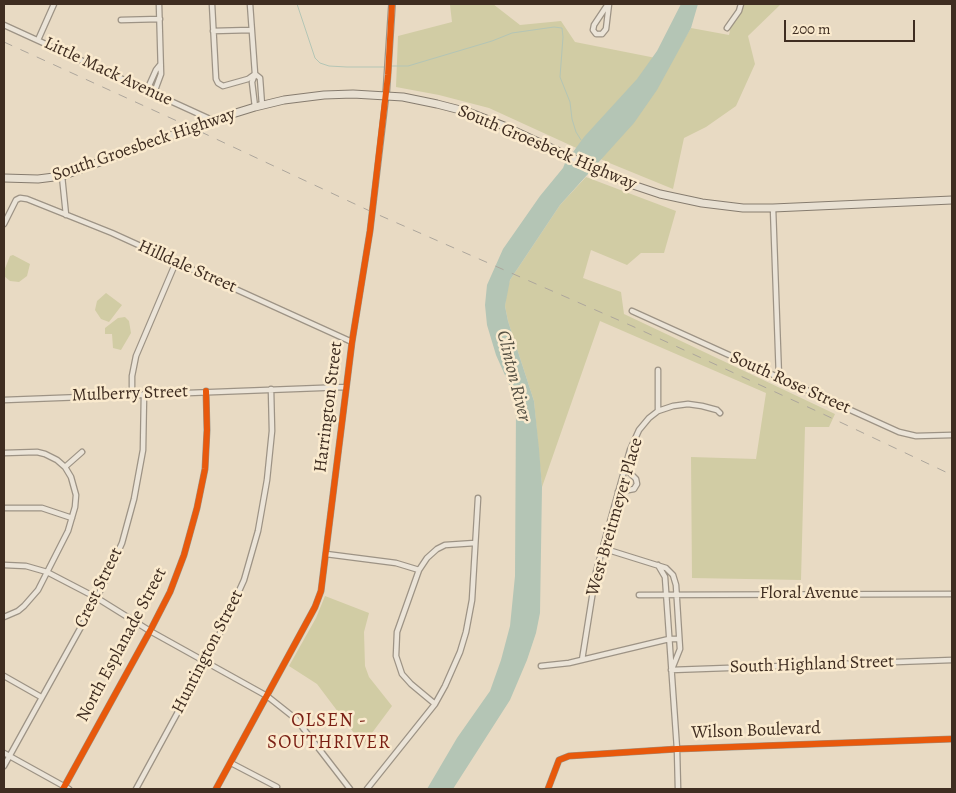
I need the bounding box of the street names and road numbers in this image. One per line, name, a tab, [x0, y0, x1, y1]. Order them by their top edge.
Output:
street label: Little Mack Avenue	[40, 33, 176, 111]
street label: South Groesbeck Highway	[454, 101, 640, 195]
street label: South Groesbeck Highway	[50, 104, 238, 186]
street label: Hilldale Street	[134, 236, 240, 298]
street label: Harrington Street	[310, 340, 348, 474]
street label: South Rose Street	[726, 347, 854, 419]
street label: Mulberry Street	[72, 381, 188, 407]
street label: West Breitmeyer Place	[582, 435, 648, 599]
street label: Crest Street	[70, 544, 128, 632]
street label: North Esplanade Street	[72, 564, 172, 726]
street label: Floral Avenue	[759, 583, 859, 605]
street label: Huntington Street	[168, 587, 248, 717]
street label: South Highland Street	[730, 651, 894, 679]
street label: Wilson Boulevard	[691, 718, 821, 744]

